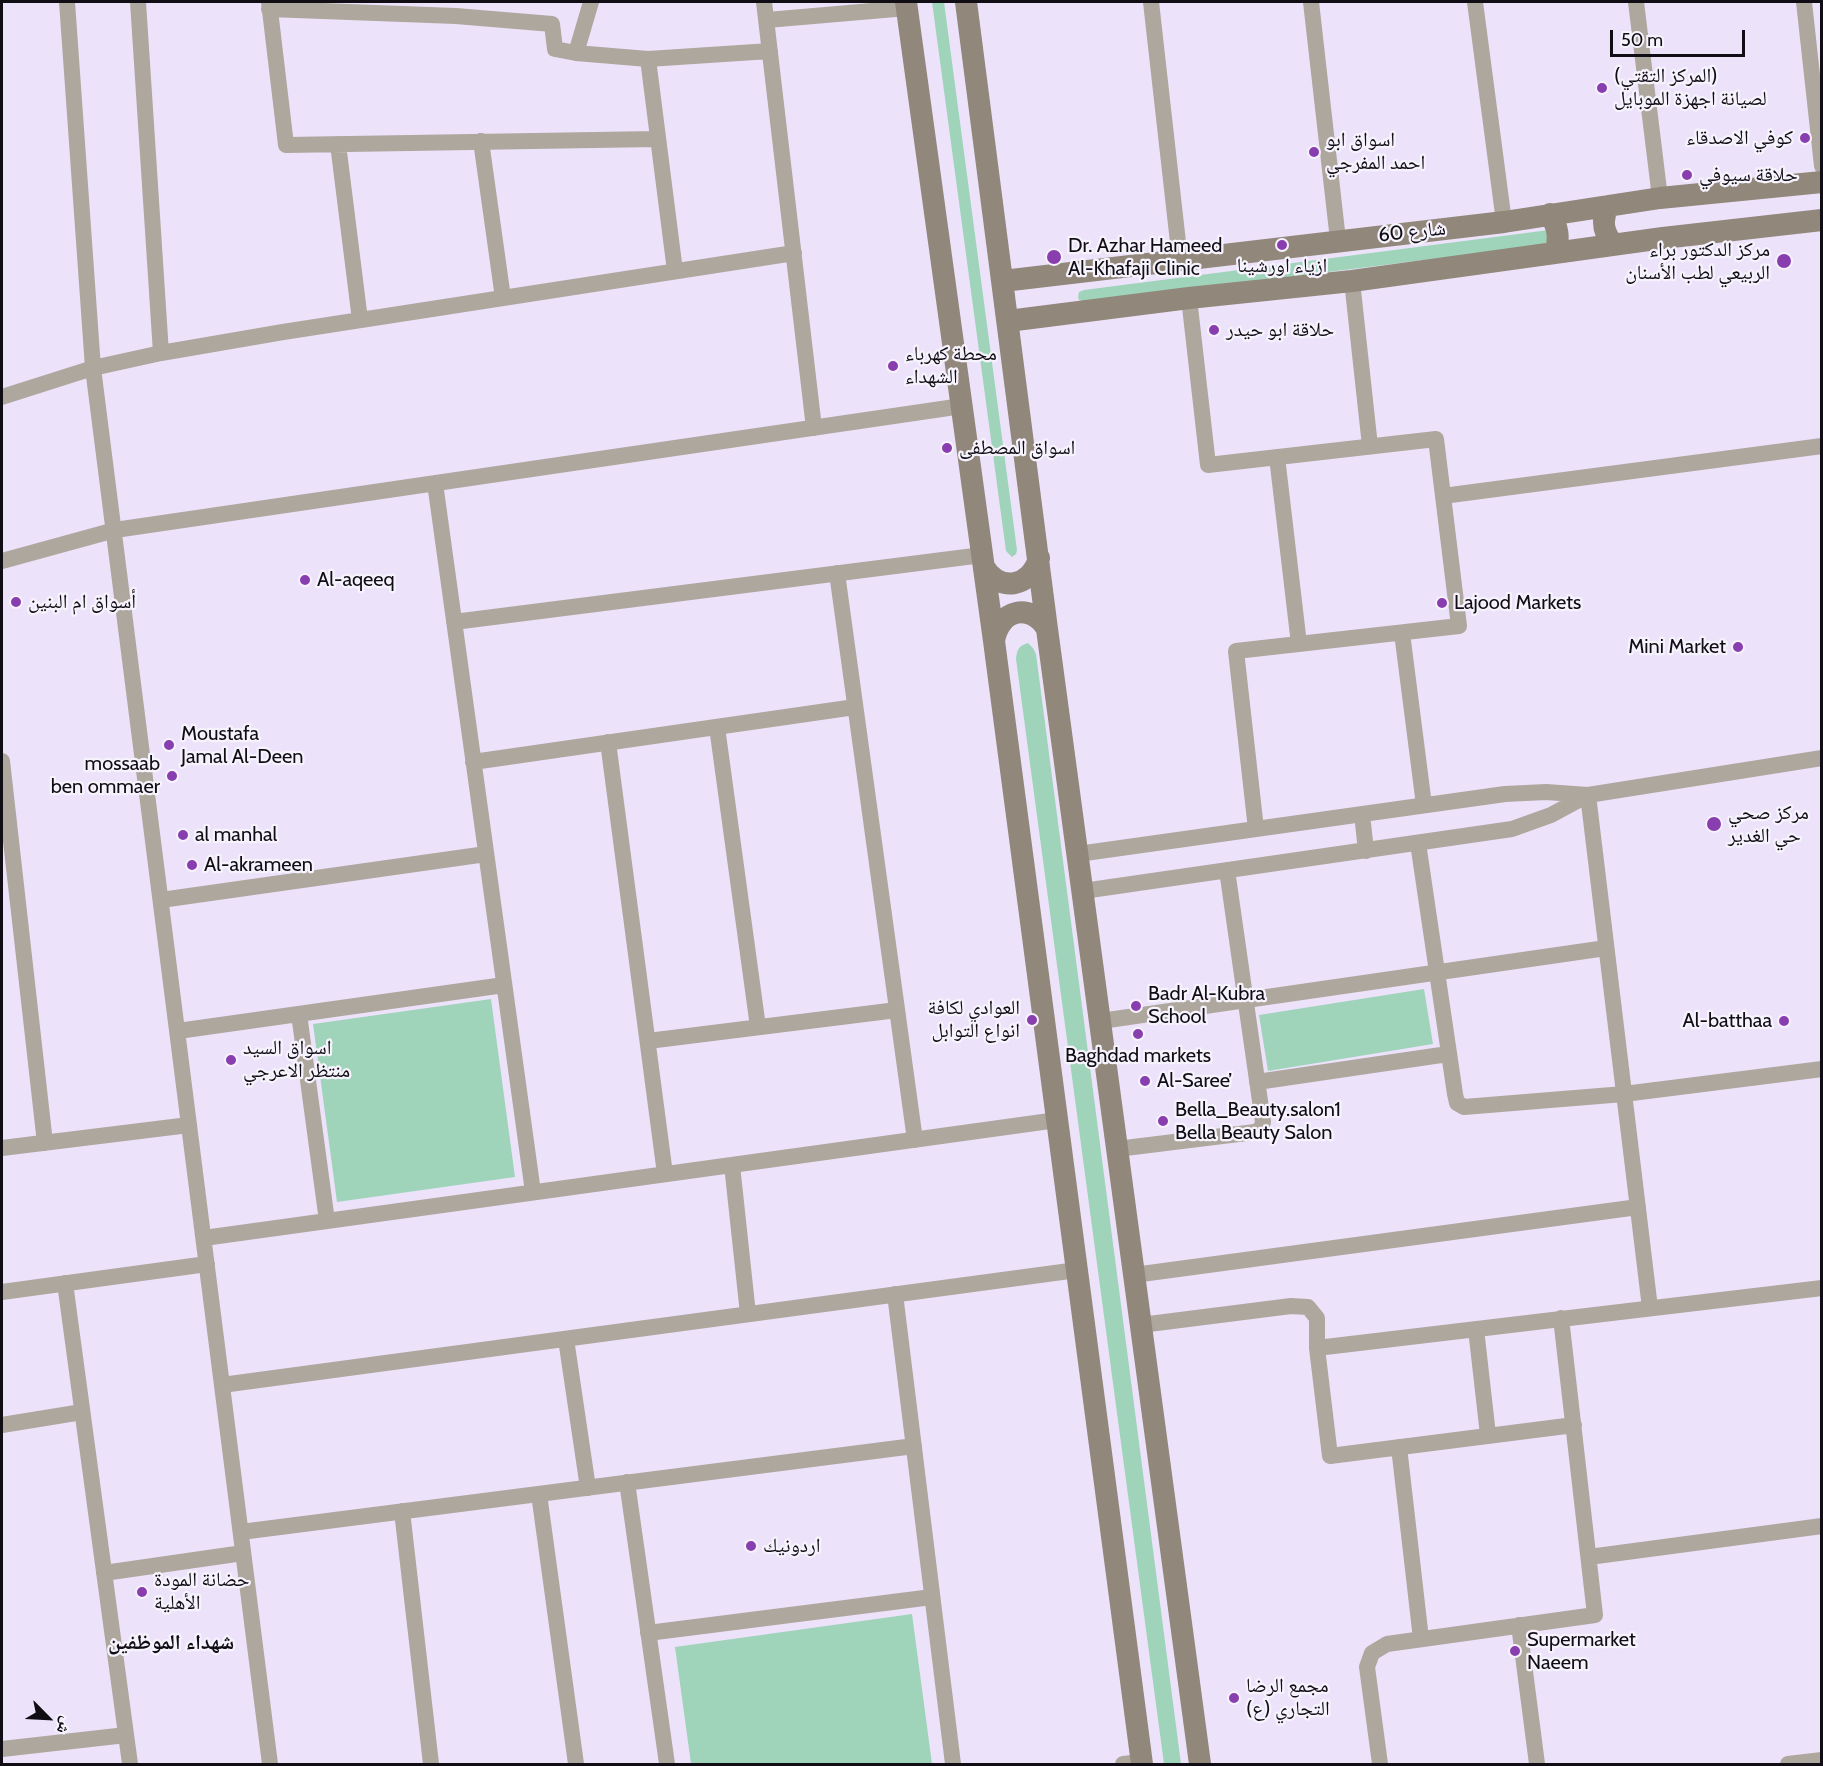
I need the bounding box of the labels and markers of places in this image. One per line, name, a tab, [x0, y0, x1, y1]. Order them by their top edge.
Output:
place label: (المركز التقتي) لصيانة اجهزة الموبايل	[1614, 64, 1767, 111]
marker: (المركز التقتي) لصيانة اجهزة الموبايل	[1595, 81, 1609, 95]
place label: كوفي الاصدقاء	[1686, 126, 1793, 150]
place label: اسواق ابو احمد المفرجي	[1326, 128, 1425, 175]
marker: كوفي الاصدقاء	[1798, 131, 1812, 145]
marker: اسواق ابو احمد المفرجي	[1307, 145, 1321, 159]
place label: حلاقة سيوفي	[1699, 163, 1798, 187]
marker: حلاقة سيوفي	[1680, 168, 1694, 182]
place label: Dr. Azhar Hameed Al-Khafaji Clinic	[1068, 234, 1222, 281]
marker: ازياء اورشينا	[1275, 238, 1289, 252]
place label: مركز الدكتور براء الربيعي لطب الأسنان	[1625, 238, 1770, 285]
marker: Dr. Azhar Hameed Al-Khafaji Clinic	[1045, 248, 1063, 266]
marker: مركز الدكتور براء الربيعي لطب الأسنان	[1775, 252, 1793, 270]
place label: ازياء اورشينا	[1237, 254, 1327, 278]
place label: حلاقة ابو حيدر	[1226, 318, 1334, 342]
marker: حلاقة ابو حيدر	[1207, 323, 1221, 337]
place label: محطة كهرباء الشهداء	[905, 342, 997, 389]
marker: محطة كهرباء الشهداء	[886, 359, 900, 373]
place label: اسواق المصطفى	[959, 436, 1075, 460]
marker: اسواق المصطفى	[940, 441, 954, 455]
place label: Al-aqeeq	[317, 568, 395, 592]
marker: Al-aqeeq	[298, 573, 312, 587]
place label: أسواق ام البنين	[28, 590, 136, 614]
place label: Lajood Markets	[1454, 591, 1581, 615]
marker: أسواق ام البنين	[9, 595, 23, 609]
marker: Lajood Markets	[1435, 596, 1449, 610]
place label: Mini Market	[1628, 635, 1726, 659]
marker: Mini Market	[1731, 640, 1745, 654]
place label: Moustafa Jamal Al-Deen	[181, 722, 303, 769]
marker: Moustafa Jamal Al-Deen	[162, 738, 176, 752]
place label: mossaab ben ommaer	[51, 752, 160, 799]
marker: mossaab ben ommaer	[165, 769, 179, 783]
place label: مركز صحي حي الغدير	[1728, 801, 1809, 848]
marker: مركز صحي حي الغدير	[1705, 815, 1723, 833]
place label: al manhal	[195, 823, 277, 847]
marker: al manhal	[176, 828, 190, 842]
place label: Al-akrameen	[204, 853, 313, 877]
marker: Al-akrameen	[185, 858, 199, 872]
place label: Badr Al-Kubra School	[1148, 982, 1265, 1029]
place label: العوادي لكافة انواع التوابل	[928, 996, 1020, 1043]
marker: Badr Al-Kubra School	[1129, 999, 1143, 1013]
place label: Al-batthaa	[1683, 1009, 1772, 1033]
marker: العوادي لكافة انواع التوابل	[1025, 1013, 1039, 1027]
marker: Al-batthaa	[1777, 1014, 1791, 1028]
marker: Baghdad markets	[1131, 1027, 1145, 1041]
place label: اسواق السيد منتظر الاعرجي	[243, 1036, 350, 1083]
place label: Baghdad markets	[1065, 1044, 1211, 1068]
marker: اسواق السيد منتظر الاعرجي	[224, 1053, 238, 1067]
place label: Al-Saree’	[1157, 1069, 1232, 1093]
marker: Al-Saree’	[1138, 1074, 1152, 1088]
place label: Bella_Beauty.salon1 Bella Beauty Salon	[1175, 1098, 1341, 1145]
marker: Bella_Beauty.salon1 Bella Beauty Salon	[1156, 1114, 1170, 1128]
place label: اردونيك	[763, 1534, 821, 1558]
marker: اردونيك	[744, 1539, 758, 1553]
place label: حضانة المودة الأهلية	[154, 1568, 249, 1615]
marker: حضانة المودة الأهلية	[135, 1585, 149, 1599]
place label: Supermarket Naeem	[1527, 1628, 1636, 1675]
marker: Supermarket Naeem	[1508, 1644, 1522, 1658]
place label: مجمع الرضا (ع) التجاري	[1246, 1674, 1330, 1721]
marker: مجمع الرضا (ع) التجاري	[1227, 1691, 1241, 1705]

